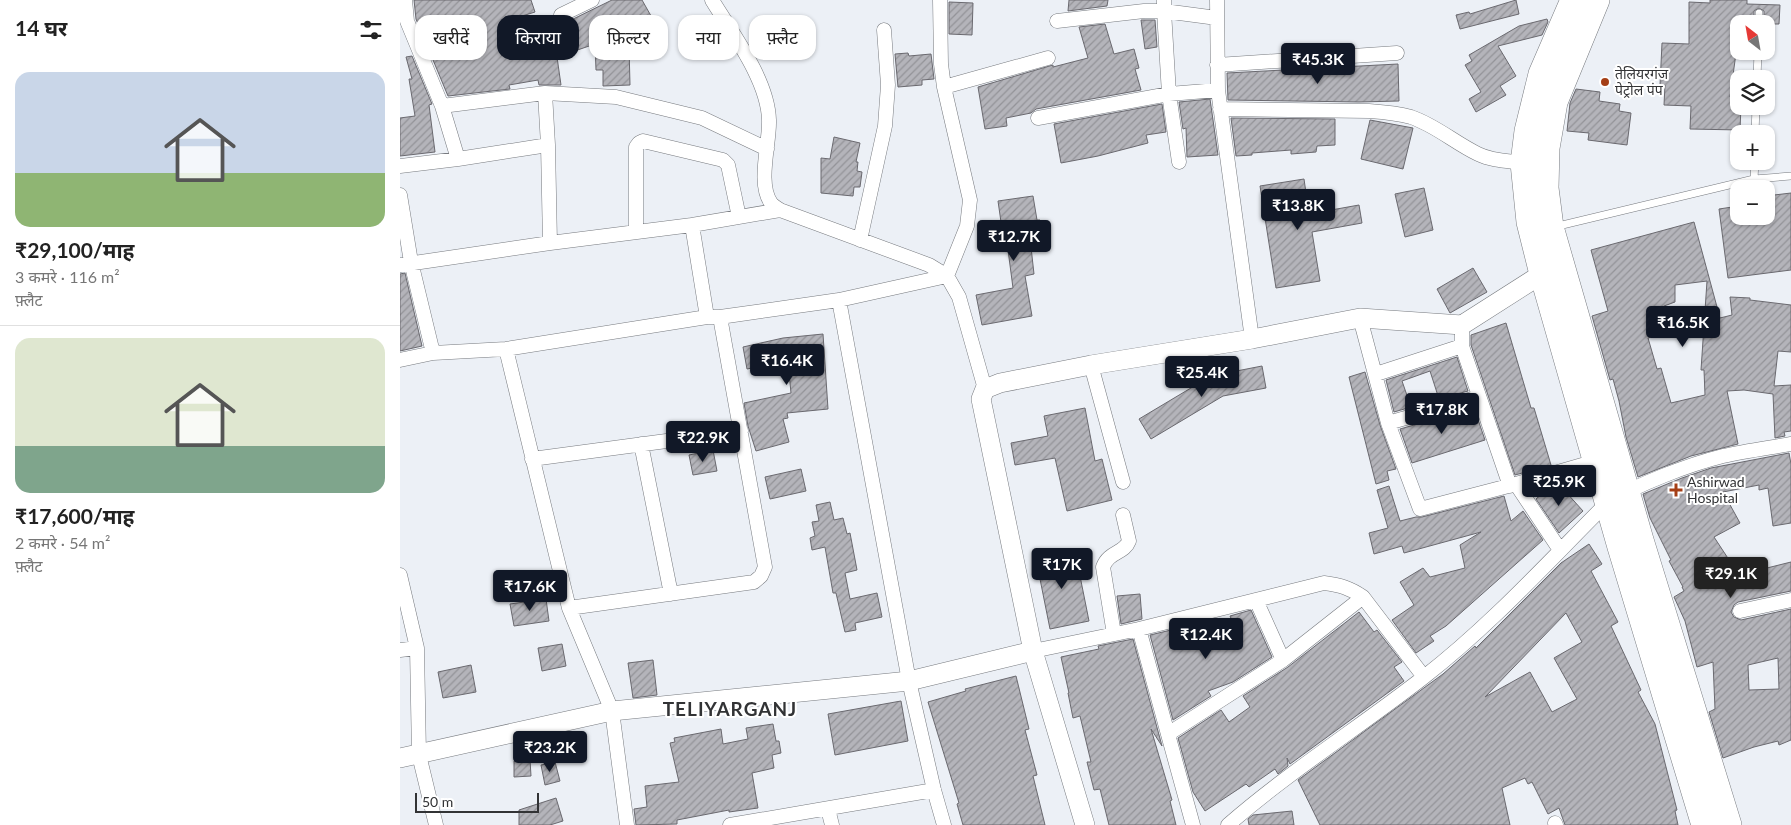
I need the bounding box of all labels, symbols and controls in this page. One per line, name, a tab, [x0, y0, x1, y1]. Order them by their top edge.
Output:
text: 14 घर	[15, 15, 67, 40]
chip: खरीदें	[415, 15, 487, 60]
chip: किराया	[497, 15, 579, 60]
chip: फ़िल्टर	[589, 15, 668, 60]
chip: नया	[678, 15, 739, 60]
chip: फ़्लैट	[749, 15, 816, 60]
north arrow	[1730, 15, 1775, 60]
map controls	[1730, 15, 1775, 225]
icon: filters	[357, 16, 385, 44]
pin: ₹45.3K	[1277, 42, 1359, 85]
text: ₹45.3K	[1292, 49, 1344, 68]
place label: तेलियरगंज पेट्रोल पंप	[1615, 65, 1669, 99]
button: layers	[1730, 70, 1775, 115]
marker: तेलियरगंज पेट्रोल पंप	[1599, 76, 1611, 88]
icon: home	[155, 105, 245, 195]
button: +	[1730, 125, 1775, 170]
button: −	[1730, 180, 1775, 225]
pin: ₹13.8K	[1257, 188, 1339, 231]
text: ₹13.8K	[1272, 195, 1324, 214]
pin: ₹12.7K	[973, 220, 1055, 262]
text: ₹12.7K	[988, 226, 1040, 245]
text: ₹29,100/माह	[15, 237, 135, 262]
text: 3 कमरे · 116 m²	[15, 267, 120, 286]
text: फ़्लैट	[15, 290, 43, 309]
pin: ₹16.5K	[1642, 306, 1724, 348]
text: ₹16.5K	[1657, 312, 1709, 331]
pin: ₹16.4K	[746, 344, 828, 386]
text: ₹16.4K	[761, 350, 813, 369]
pin: ₹25.4K	[1161, 356, 1243, 398]
text: ₹25.4K	[1176, 362, 1228, 381]
icon: home	[155, 370, 245, 460]
pin: ₹17.8K	[1401, 392, 1483, 435]
text: ₹17.8K	[1416, 399, 1468, 418]
pin: ₹22.9K	[662, 420, 744, 463]
text: ₹22.9K	[677, 427, 729, 446]
pin: ₹25.9K	[1518, 464, 1600, 507]
text: ₹25.9K	[1533, 471, 1585, 490]
place label: Ashirwad Hospital	[1687, 473, 1745, 506]
marker: Ashirwad Hospital	[1669, 483, 1683, 497]
text: ₹17,600/माह	[15, 503, 135, 528]
text: 2 कमरे · 54 m²	[15, 533, 110, 552]
pin: ₹17K	[1032, 548, 1092, 590]
text: ₹17K	[1043, 554, 1081, 573]
text: फ़्लैट	[15, 556, 43, 575]
pin: ₹29.1K	[1690, 556, 1772, 599]
text: ₹29.1K	[1705, 563, 1757, 582]
pin: ₹17.6K	[489, 570, 571, 612]
text: ₹17.6K	[504, 576, 556, 595]
pin: ₹12.4K	[1165, 618, 1247, 660]
text: ₹12.4K	[1180, 624, 1232, 643]
district label: TELIYARGANJ	[663, 697, 797, 720]
pin: ₹23.2K	[509, 730, 591, 773]
text: ₹23.2K	[524, 737, 576, 756]
scale bar	[415, 790, 539, 813]
text: 50 m	[422, 793, 453, 810]

